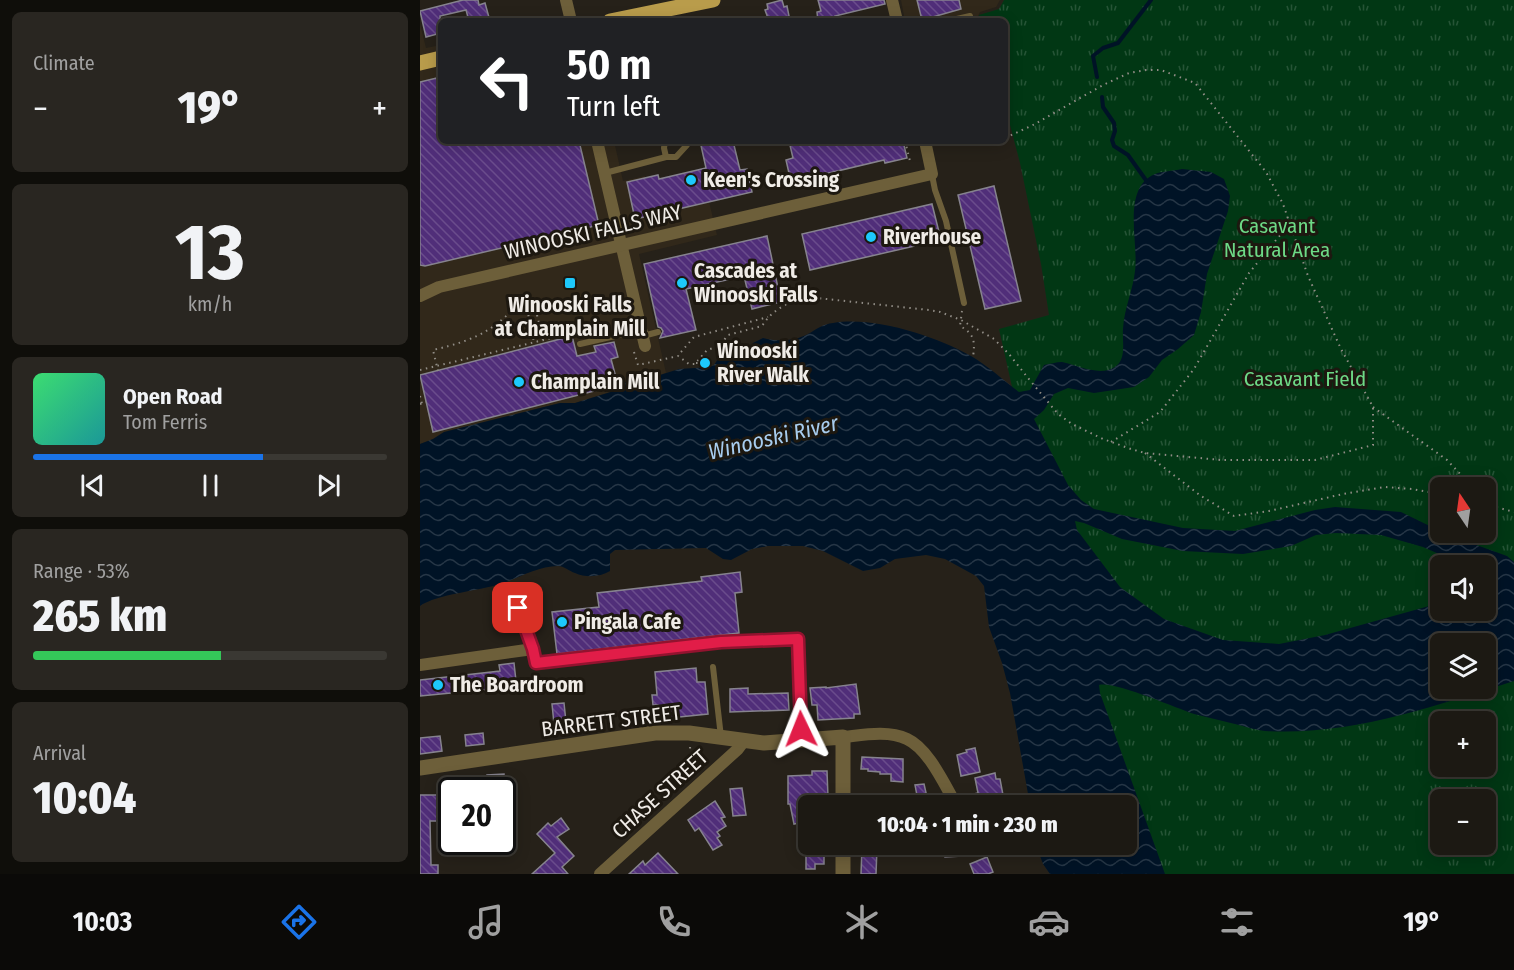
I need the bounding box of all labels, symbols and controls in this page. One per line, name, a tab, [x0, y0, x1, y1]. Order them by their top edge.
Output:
text: 50 m	[567, 40, 651, 90]
icon: left	[468, 42, 546, 120]
text: Climate	[33, 51, 95, 75]
text: 19°	[178, 81, 242, 135]
text: −	[33, 89, 48, 129]
text: +	[372, 89, 387, 129]
text: Turn left	[567, 91, 660, 123]
place label: Keen's Crossing	[703, 167, 840, 193]
marker: Keen's Crossing	[684, 173, 698, 187]
street label: WINOOSKI FALLS WAY	[502, 199, 685, 265]
text: 13	[175, 206, 245, 300]
park label: Casavant Natural Area	[1224, 213, 1330, 263]
place label: Riverhouse	[883, 224, 982, 250]
marker: Riverhouse	[864, 230, 878, 244]
place label: Cascades at Winooski Falls	[694, 258, 818, 308]
marker: Winooski Falls at Champlain Mill	[563, 276, 577, 290]
marker: Cascades at Winooski Falls	[675, 276, 689, 290]
text: km/h	[188, 292, 232, 316]
place label: Winooski Falls at Champlain Mill	[495, 292, 646, 342]
place label: Winooski River Walk	[717, 338, 809, 388]
marker: Winooski River Walk	[698, 356, 712, 370]
park label: Casavant Field	[1244, 366, 1366, 392]
place label: Champlain Mill	[531, 369, 660, 395]
marker: Champlain Mill	[512, 375, 526, 389]
text: Open Road	[123, 383, 223, 410]
water label: Winooski River	[706, 409, 842, 466]
text: Tom Ferris	[123, 410, 207, 434]
icon: previous	[76, 469, 109, 502]
icon: pause	[194, 469, 227, 502]
icon: next	[312, 469, 345, 502]
north arrow	[1430, 477, 1496, 543]
map controls	[1430, 477, 1496, 855]
button: sound	[1430, 555, 1496, 621]
text: Range · 53%	[33, 559, 130, 583]
pin	[492, 582, 543, 633]
text: 265 km	[33, 589, 167, 643]
icon: arrive	[501, 591, 534, 624]
place label: Pingala Cafe	[574, 609, 681, 635]
marker: Pingala Cafe	[555, 615, 569, 629]
button: layers	[1430, 633, 1496, 699]
place label: The Boardroom	[450, 672, 584, 698]
marker: The Boardroom	[431, 678, 445, 692]
position arrow	[769, 697, 833, 761]
street label: BARRETT STREET	[540, 700, 682, 742]
button: +	[1430, 711, 1496, 777]
text: Arrival	[33, 741, 86, 765]
street label: CHASE STREET	[607, 744, 714, 844]
text: 10:04	[33, 771, 136, 825]
speed limit sign: 20	[438, 777, 516, 855]
button: −	[1430, 789, 1496, 855]
text: 10:04 · 1 min · 230 m	[877, 811, 1058, 838]
icon: directions	[278, 901, 320, 943]
icon: music	[465, 901, 507, 943]
icon: phone	[653, 901, 695, 943]
icon: climate	[841, 901, 883, 943]
icon: car	[1028, 901, 1070, 943]
icon: filters	[1216, 901, 1258, 943]
text: 10:03	[73, 906, 132, 938]
text: 19°	[1403, 906, 1441, 938]

